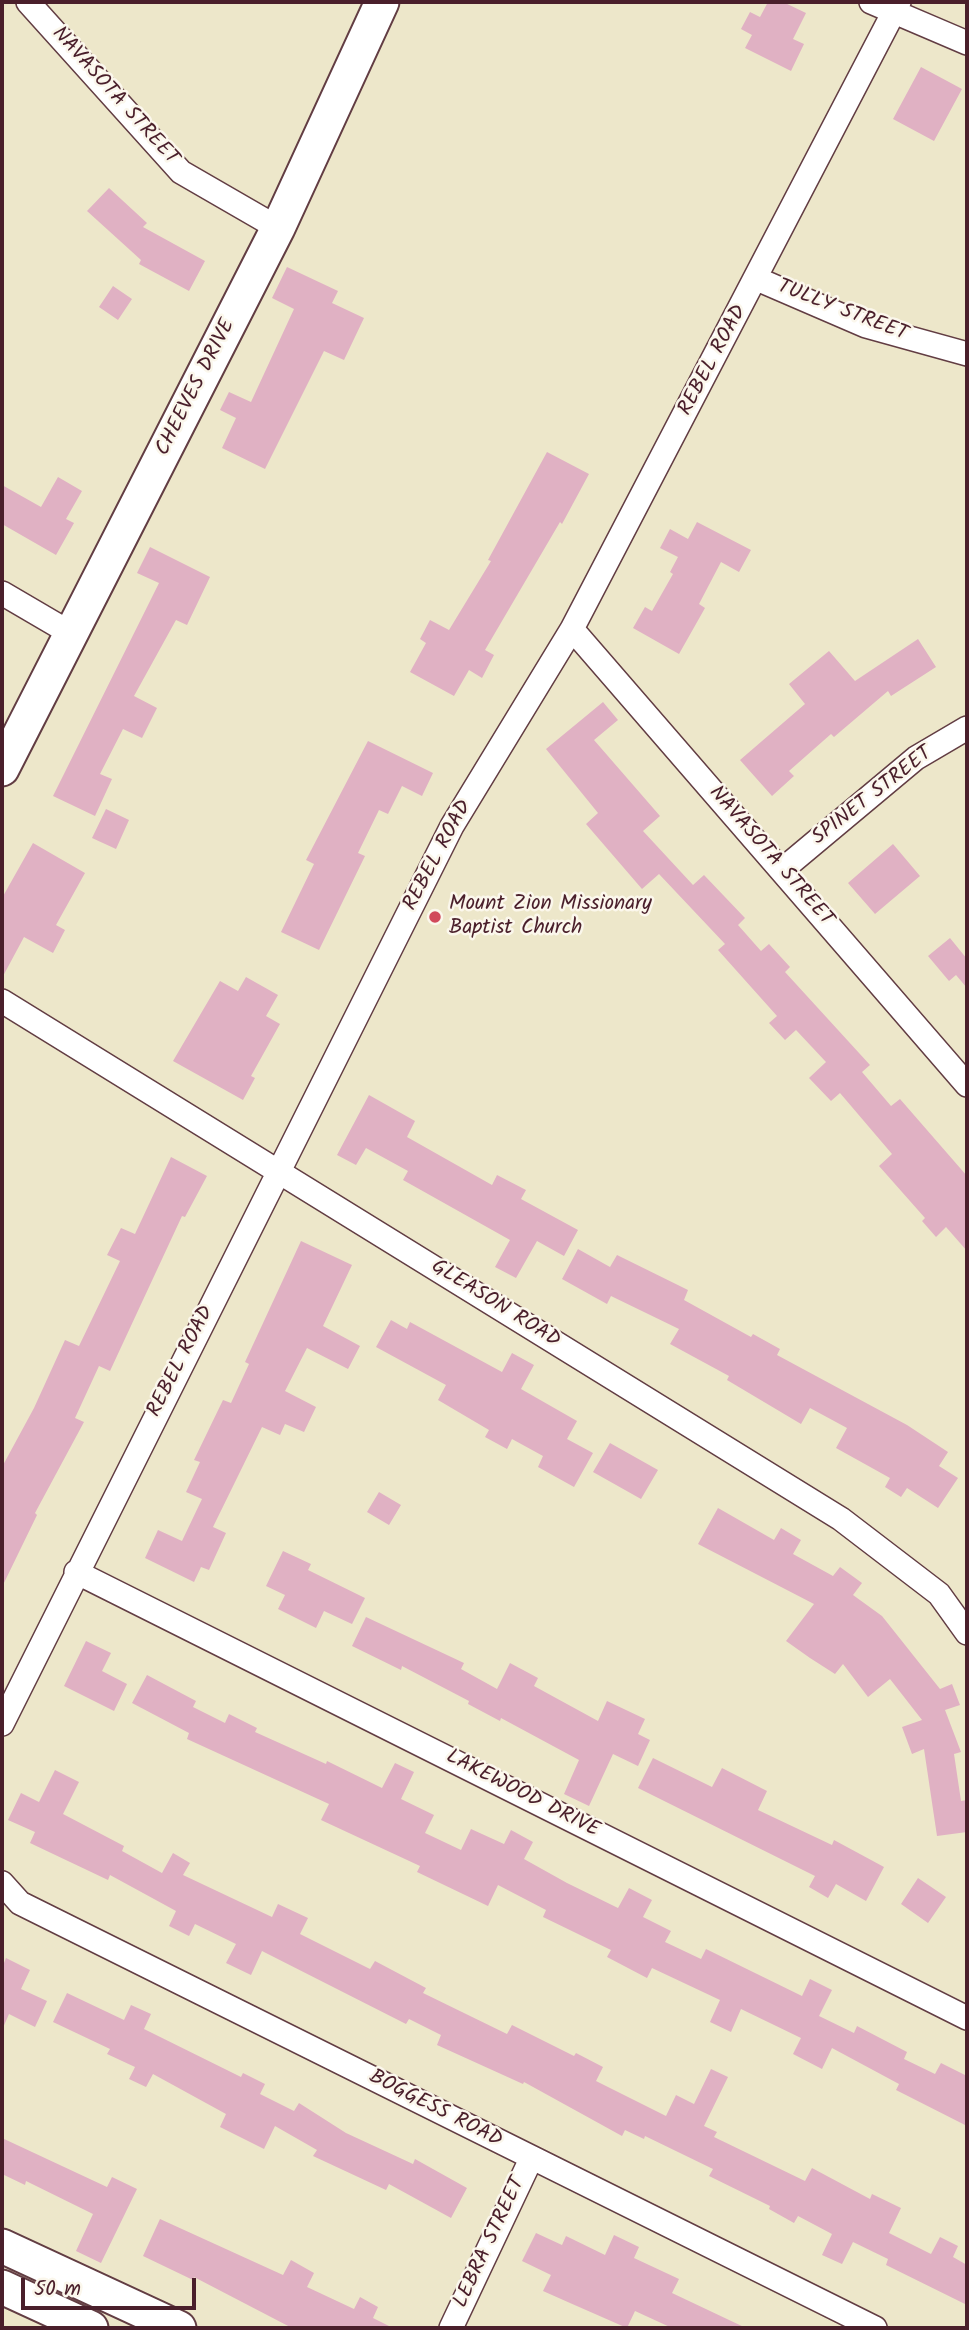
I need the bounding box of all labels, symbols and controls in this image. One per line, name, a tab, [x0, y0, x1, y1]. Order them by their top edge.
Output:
street label: NAVASOTA STREET	[45, 22, 183, 172]
street label: TULLY STREET	[773, 276, 911, 348]
street label: REBEL ROAD	[674, 301, 754, 421]
street label: CHEEVES DRIVE	[152, 315, 242, 461]
street label: SPINET STREET	[808, 742, 938, 852]
street label: NAVASOTA STREET	[702, 782, 838, 932]
street label: REBEL ROAD	[399, 796, 479, 916]
place label: Mount Zion Missionary Baptist Church	[449, 892, 652, 942]
marker: Mount Zion Missionary Baptist Church	[427, 909, 443, 925]
street label: GLEASON ROAD	[426, 1255, 564, 1355]
street label: REBEL ROAD	[143, 1302, 221, 1422]
street label: LAKEWOOD DRIVE	[441, 1745, 603, 1845]
street label: BOGGESS ROAD	[364, 2066, 506, 2154]
street label: LEBRA STREET	[450, 2174, 532, 2312]
scale bar	[24, 2264, 200, 2308]
text: 50 m	[34, 2273, 81, 2306]

